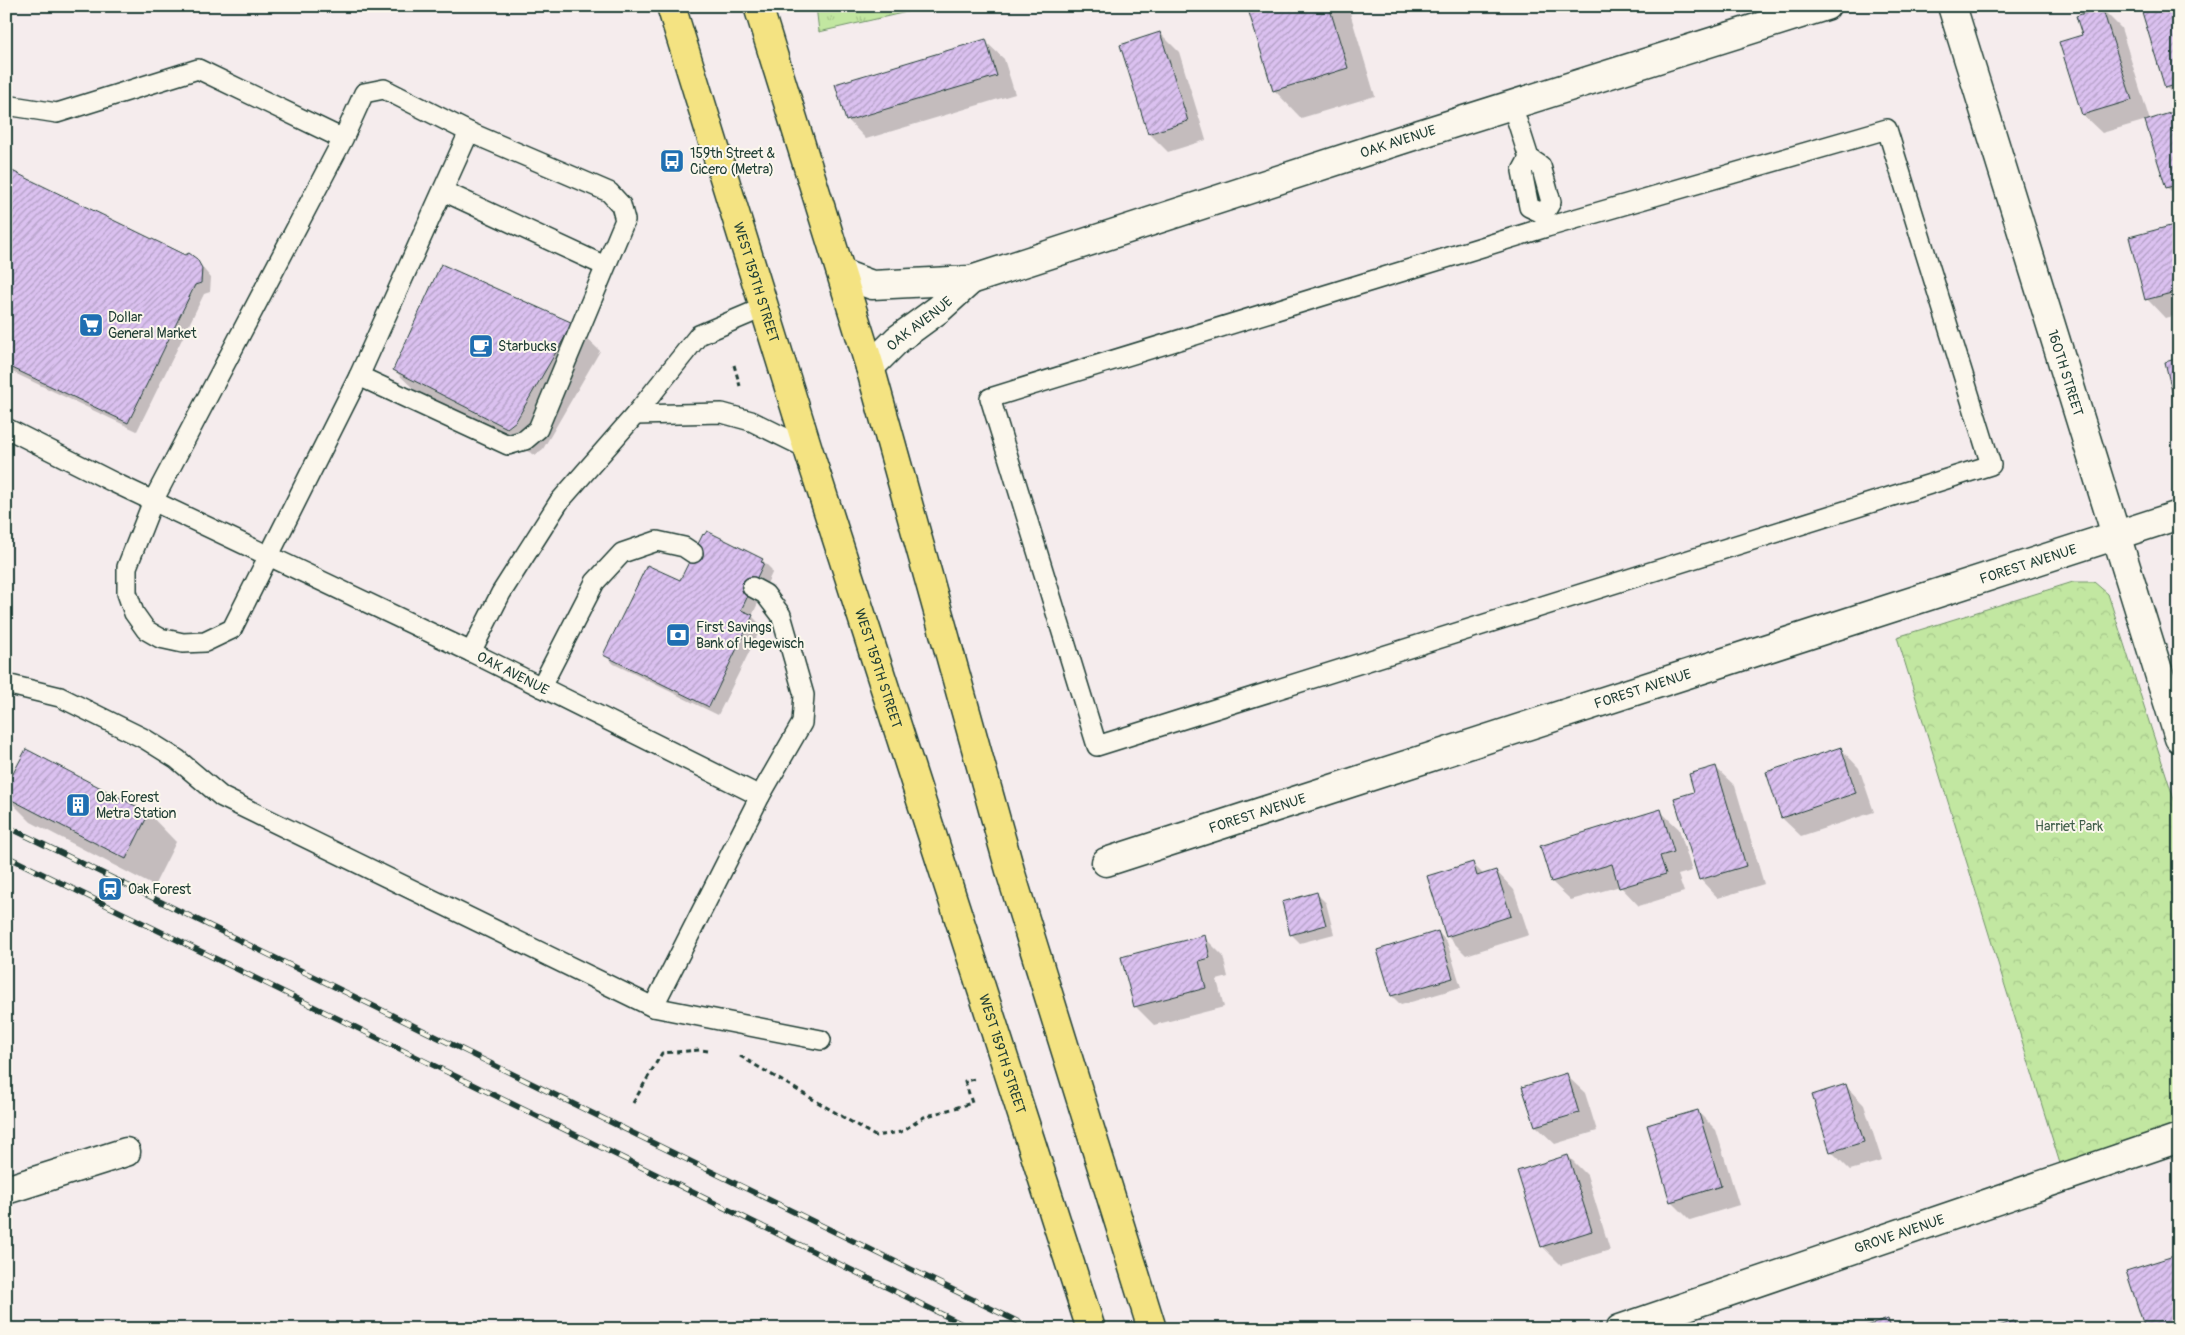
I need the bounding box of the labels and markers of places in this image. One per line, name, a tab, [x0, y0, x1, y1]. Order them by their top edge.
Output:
place label: 159th Street & Cicero (Metra)	[690, 145, 776, 178]
bus stop icon: 159th Street & Cicero (Metra)	[659, 148, 685, 174]
place label: Dollar General Market	[108, 309, 197, 342]
supermarket icon: Dollar General Market	[78, 312, 104, 338]
cafe icon: Starbucks	[468, 333, 494, 359]
place label: Starbucks	[498, 338, 557, 355]
place label: First Savings Bank of Hegewisch	[696, 619, 804, 652]
bank icon: First Savings Bank of Hegewisch	[665, 622, 691, 648]
place label: Oak Forest Metra Station	[96, 789, 177, 822]
building icon: Oak Forest Metra Station	[65, 792, 91, 818]
station icon: Oak Forest	[97, 876, 123, 902]
place label: Oak Forest	[128, 881, 191, 898]

